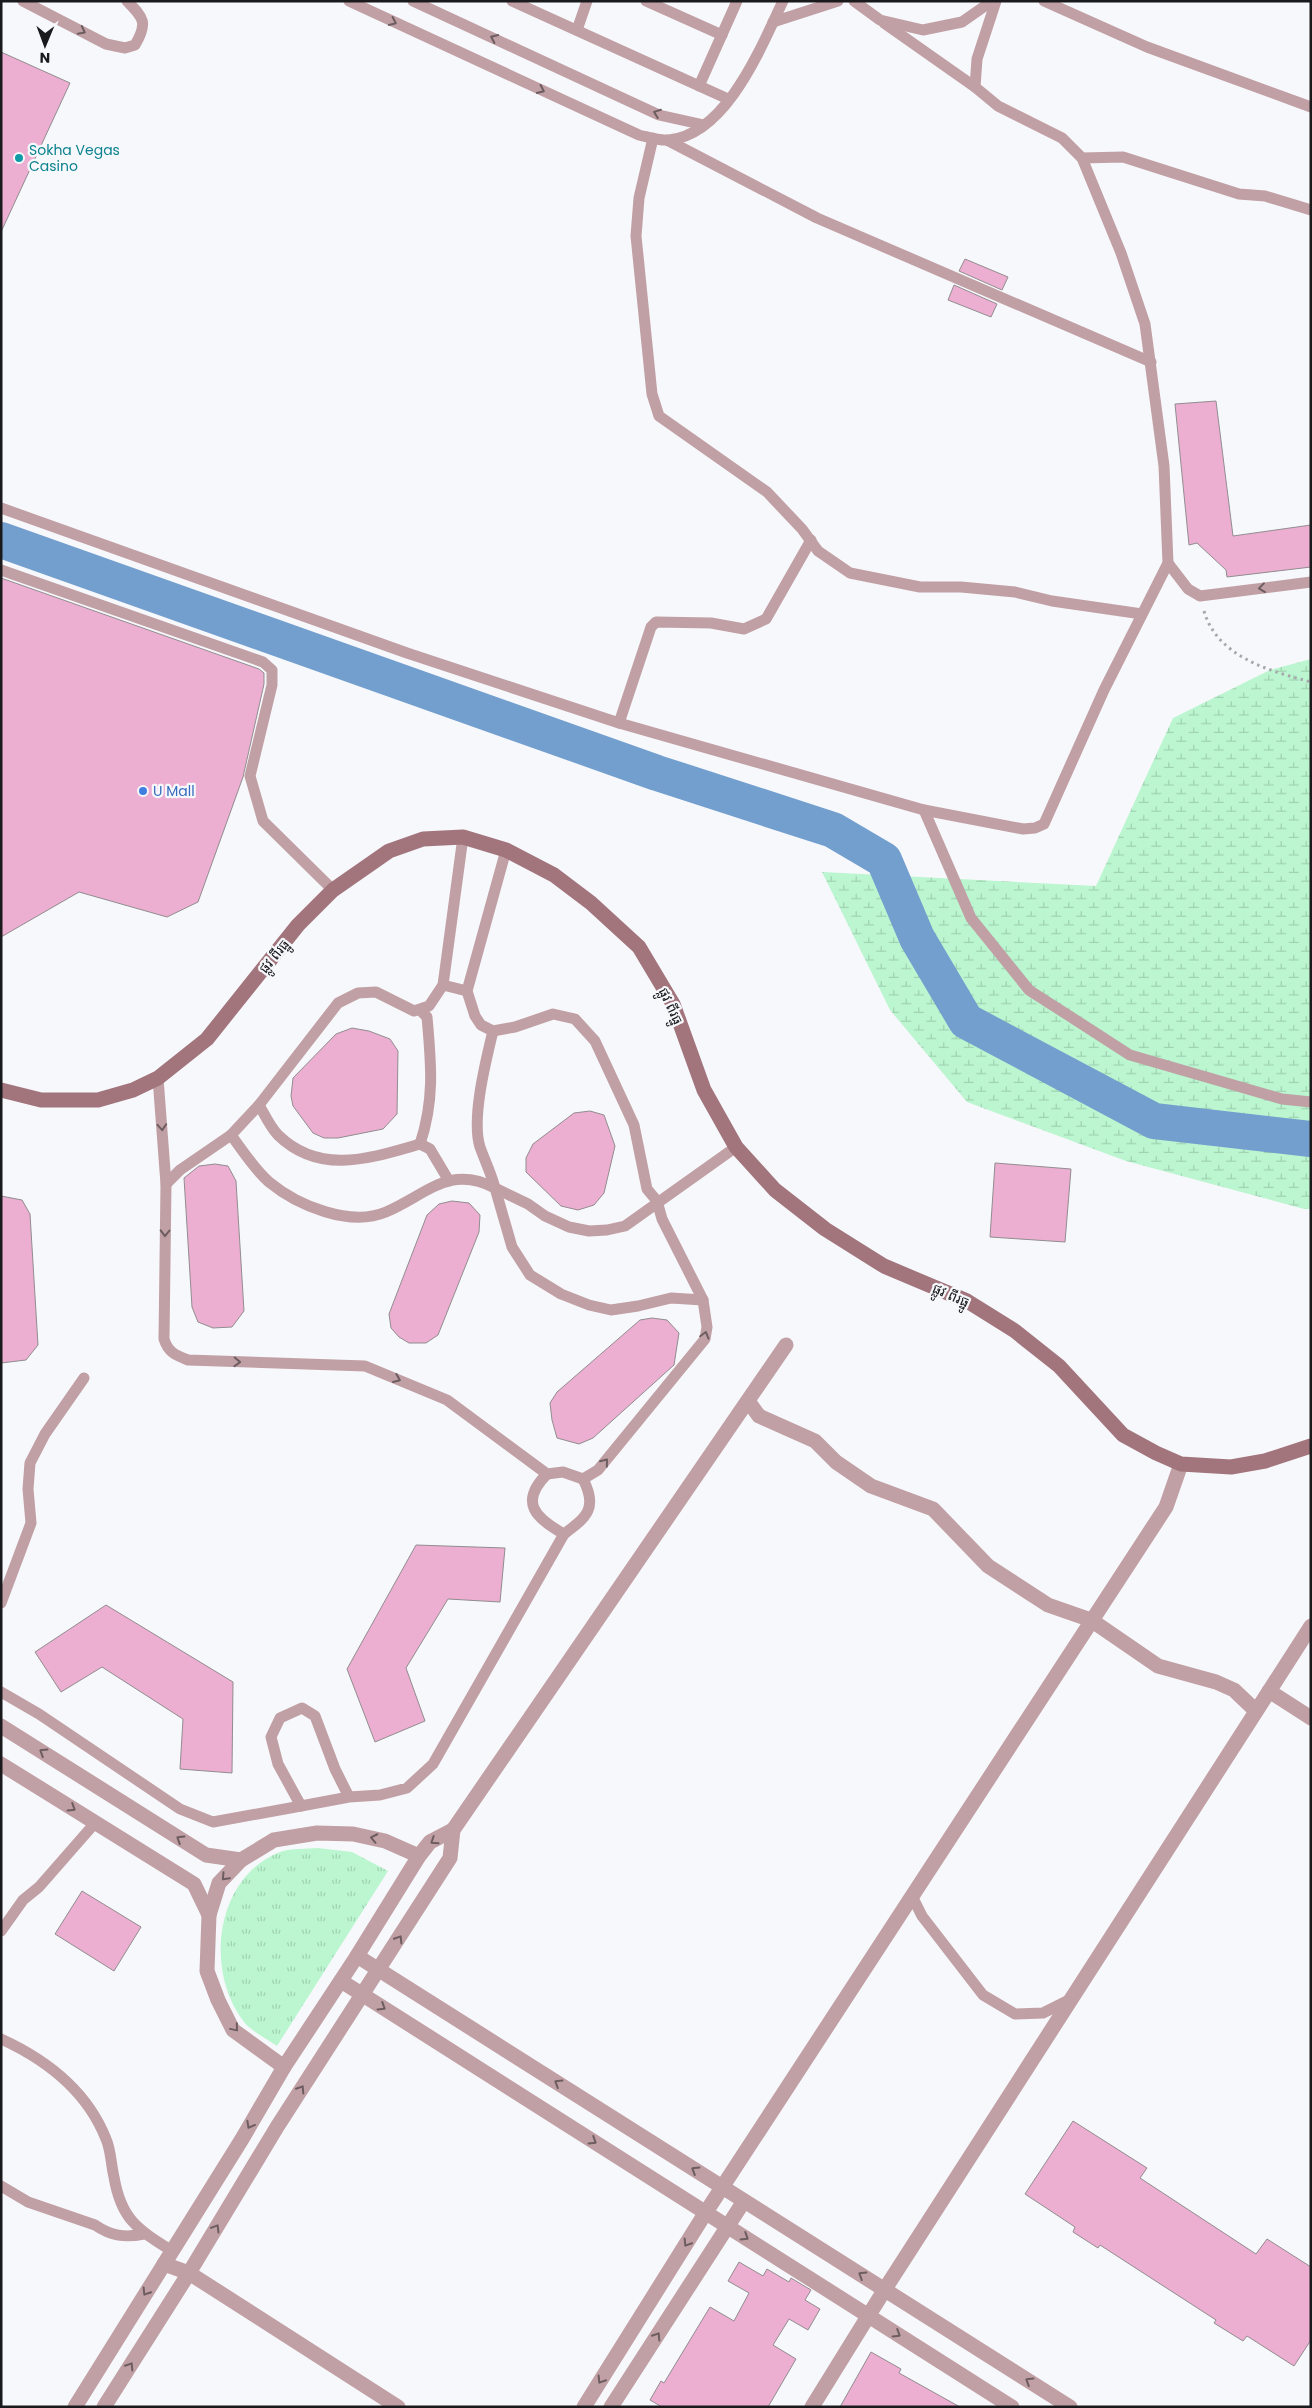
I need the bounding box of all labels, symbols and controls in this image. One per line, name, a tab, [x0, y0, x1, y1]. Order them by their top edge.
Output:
one-way arrow	[388, 15, 397, 26]
north arrow	[20, 20, 70, 70]
one-way arrow	[77, 25, 86, 35]
one-way arrow	[490, 35, 499, 45]
text: N	[39, 48, 50, 68]
one-way arrow	[536, 83, 545, 94]
one-way arrow	[653, 109, 662, 119]
place label: Sokha Vegas Casino	[29, 140, 120, 176]
marker: Sokha Vegas Casino	[13, 152, 25, 164]
one-way arrow	[1258, 582, 1266, 593]
place label: U Mall	[153, 781, 195, 801]
marker: U Mall	[137, 785, 149, 797]
street label: ផ្លូវ ពីរធ្នូ	[254, 935, 296, 979]
street label: ផ្លូវ ពីរធ្នូ	[652, 984, 688, 1029]
one-way arrow	[156, 1123, 167, 1131]
one-way arrow	[160, 1229, 171, 1237]
street label: ផ្លូវ ពីរធ្នូ	[928, 1278, 973, 1314]
one-way arrow	[699, 1331, 709, 1340]
one-way arrow	[233, 1356, 241, 1367]
one-way arrow	[392, 1373, 401, 1384]
one-way arrow	[599, 1459, 607, 1468]
one-way arrow	[39, 1749, 48, 1759]
one-way arrow	[67, 1802, 76, 1812]
one-way arrow	[369, 1833, 378, 1844]
one-way arrow	[430, 1835, 440, 1844]
one-way arrow	[177, 1836, 186, 1845]
one-way arrow	[222, 1871, 231, 1880]
one-way arrow	[393, 1935, 403, 1944]
one-way arrow	[377, 2000, 386, 2010]
one-way arrow	[229, 2023, 238, 2032]
one-way arrow	[554, 2079, 563, 2089]
one-way arrow	[295, 2086, 304, 2095]
one-way arrow	[247, 2119, 257, 2128]
one-way arrow	[588, 2134, 597, 2144]
one-way arrow	[692, 2166, 701, 2176]
one-way arrow	[210, 2225, 220, 2234]
one-way arrow	[740, 2231, 749, 2241]
one-way arrow	[684, 2237, 693, 2246]
one-way arrow	[859, 2272, 868, 2281]
one-way arrow	[143, 2287, 152, 2296]
one-way arrow	[892, 2327, 901, 2337]
one-way arrow	[650, 2333, 660, 2342]
one-way arrow	[124, 2362, 133, 2371]
one-way arrow	[597, 2375, 607, 2384]
one-way arrow	[1026, 2377, 1035, 2387]

